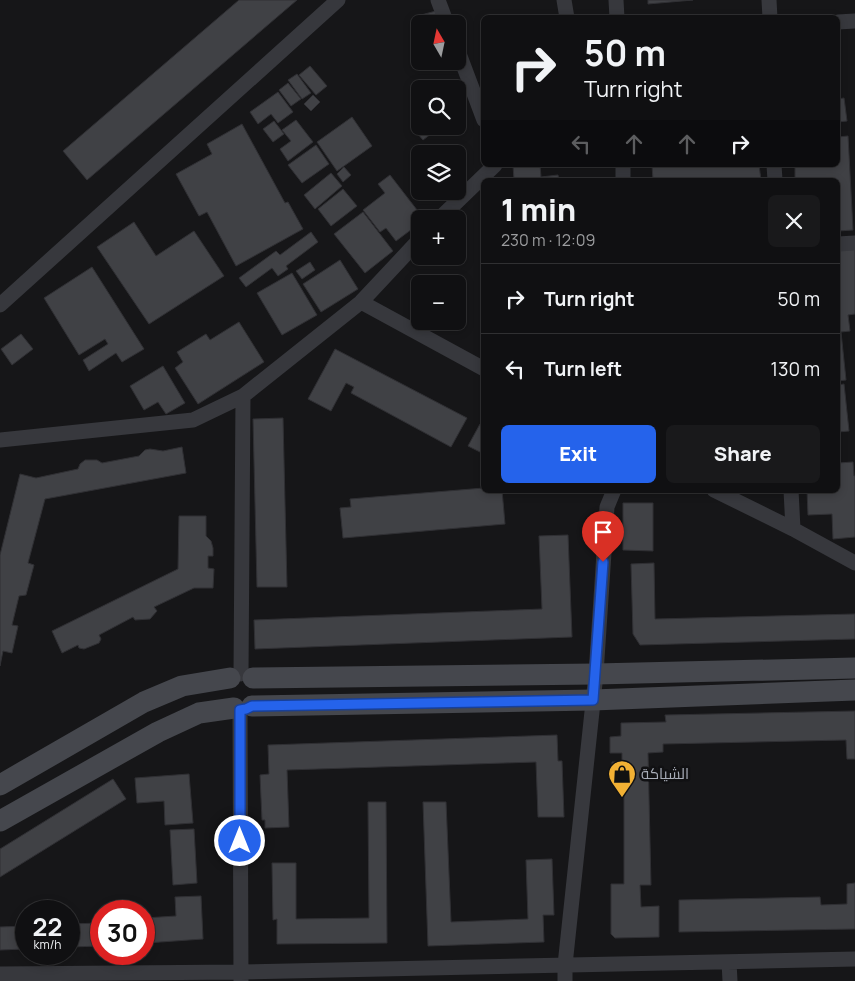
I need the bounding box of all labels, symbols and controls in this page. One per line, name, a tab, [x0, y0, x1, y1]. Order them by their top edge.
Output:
north arrow	[411, 15, 466, 70]
map controls	[411, 15, 466, 330]
text: 50 m	[584, 29, 666, 77]
icon: right	[501, 35, 566, 100]
text: Turn right	[584, 74, 682, 104]
button: search	[411, 80, 466, 135]
icon: left	[567, 130, 595, 158]
icon: ahead	[620, 130, 648, 158]
icon: ahead	[673, 130, 701, 158]
icon: right	[726, 130, 754, 158]
button: layers	[411, 145, 466, 200]
text: 1 min	[501, 189, 576, 230]
button: close	[768, 195, 820, 247]
button: +	[411, 210, 466, 265]
text: 230 m · 12:09	[501, 229, 595, 251]
button: −	[411, 275, 466, 330]
icon: right	[501, 285, 529, 313]
text: Turn right	[544, 286, 634, 312]
text: 50 m	[778, 286, 820, 312]
icon: left	[501, 355, 529, 383]
text: Turn left	[544, 356, 622, 382]
text: 130 m	[771, 356, 820, 382]
button: Exit	[501, 425, 656, 483]
button: Share	[666, 425, 820, 483]
pin	[582, 511, 624, 562]
icon: arrive	[589, 518, 617, 546]
shop icon: الشياكة	[607, 759, 637, 798]
place label: الشياكة	[641, 763, 689, 784]
position arrow	[213, 814, 265, 866]
speed limit sign: 30	[90, 900, 155, 965]
text: 22	[33, 909, 62, 944]
text: km/h	[34, 936, 61, 953]

